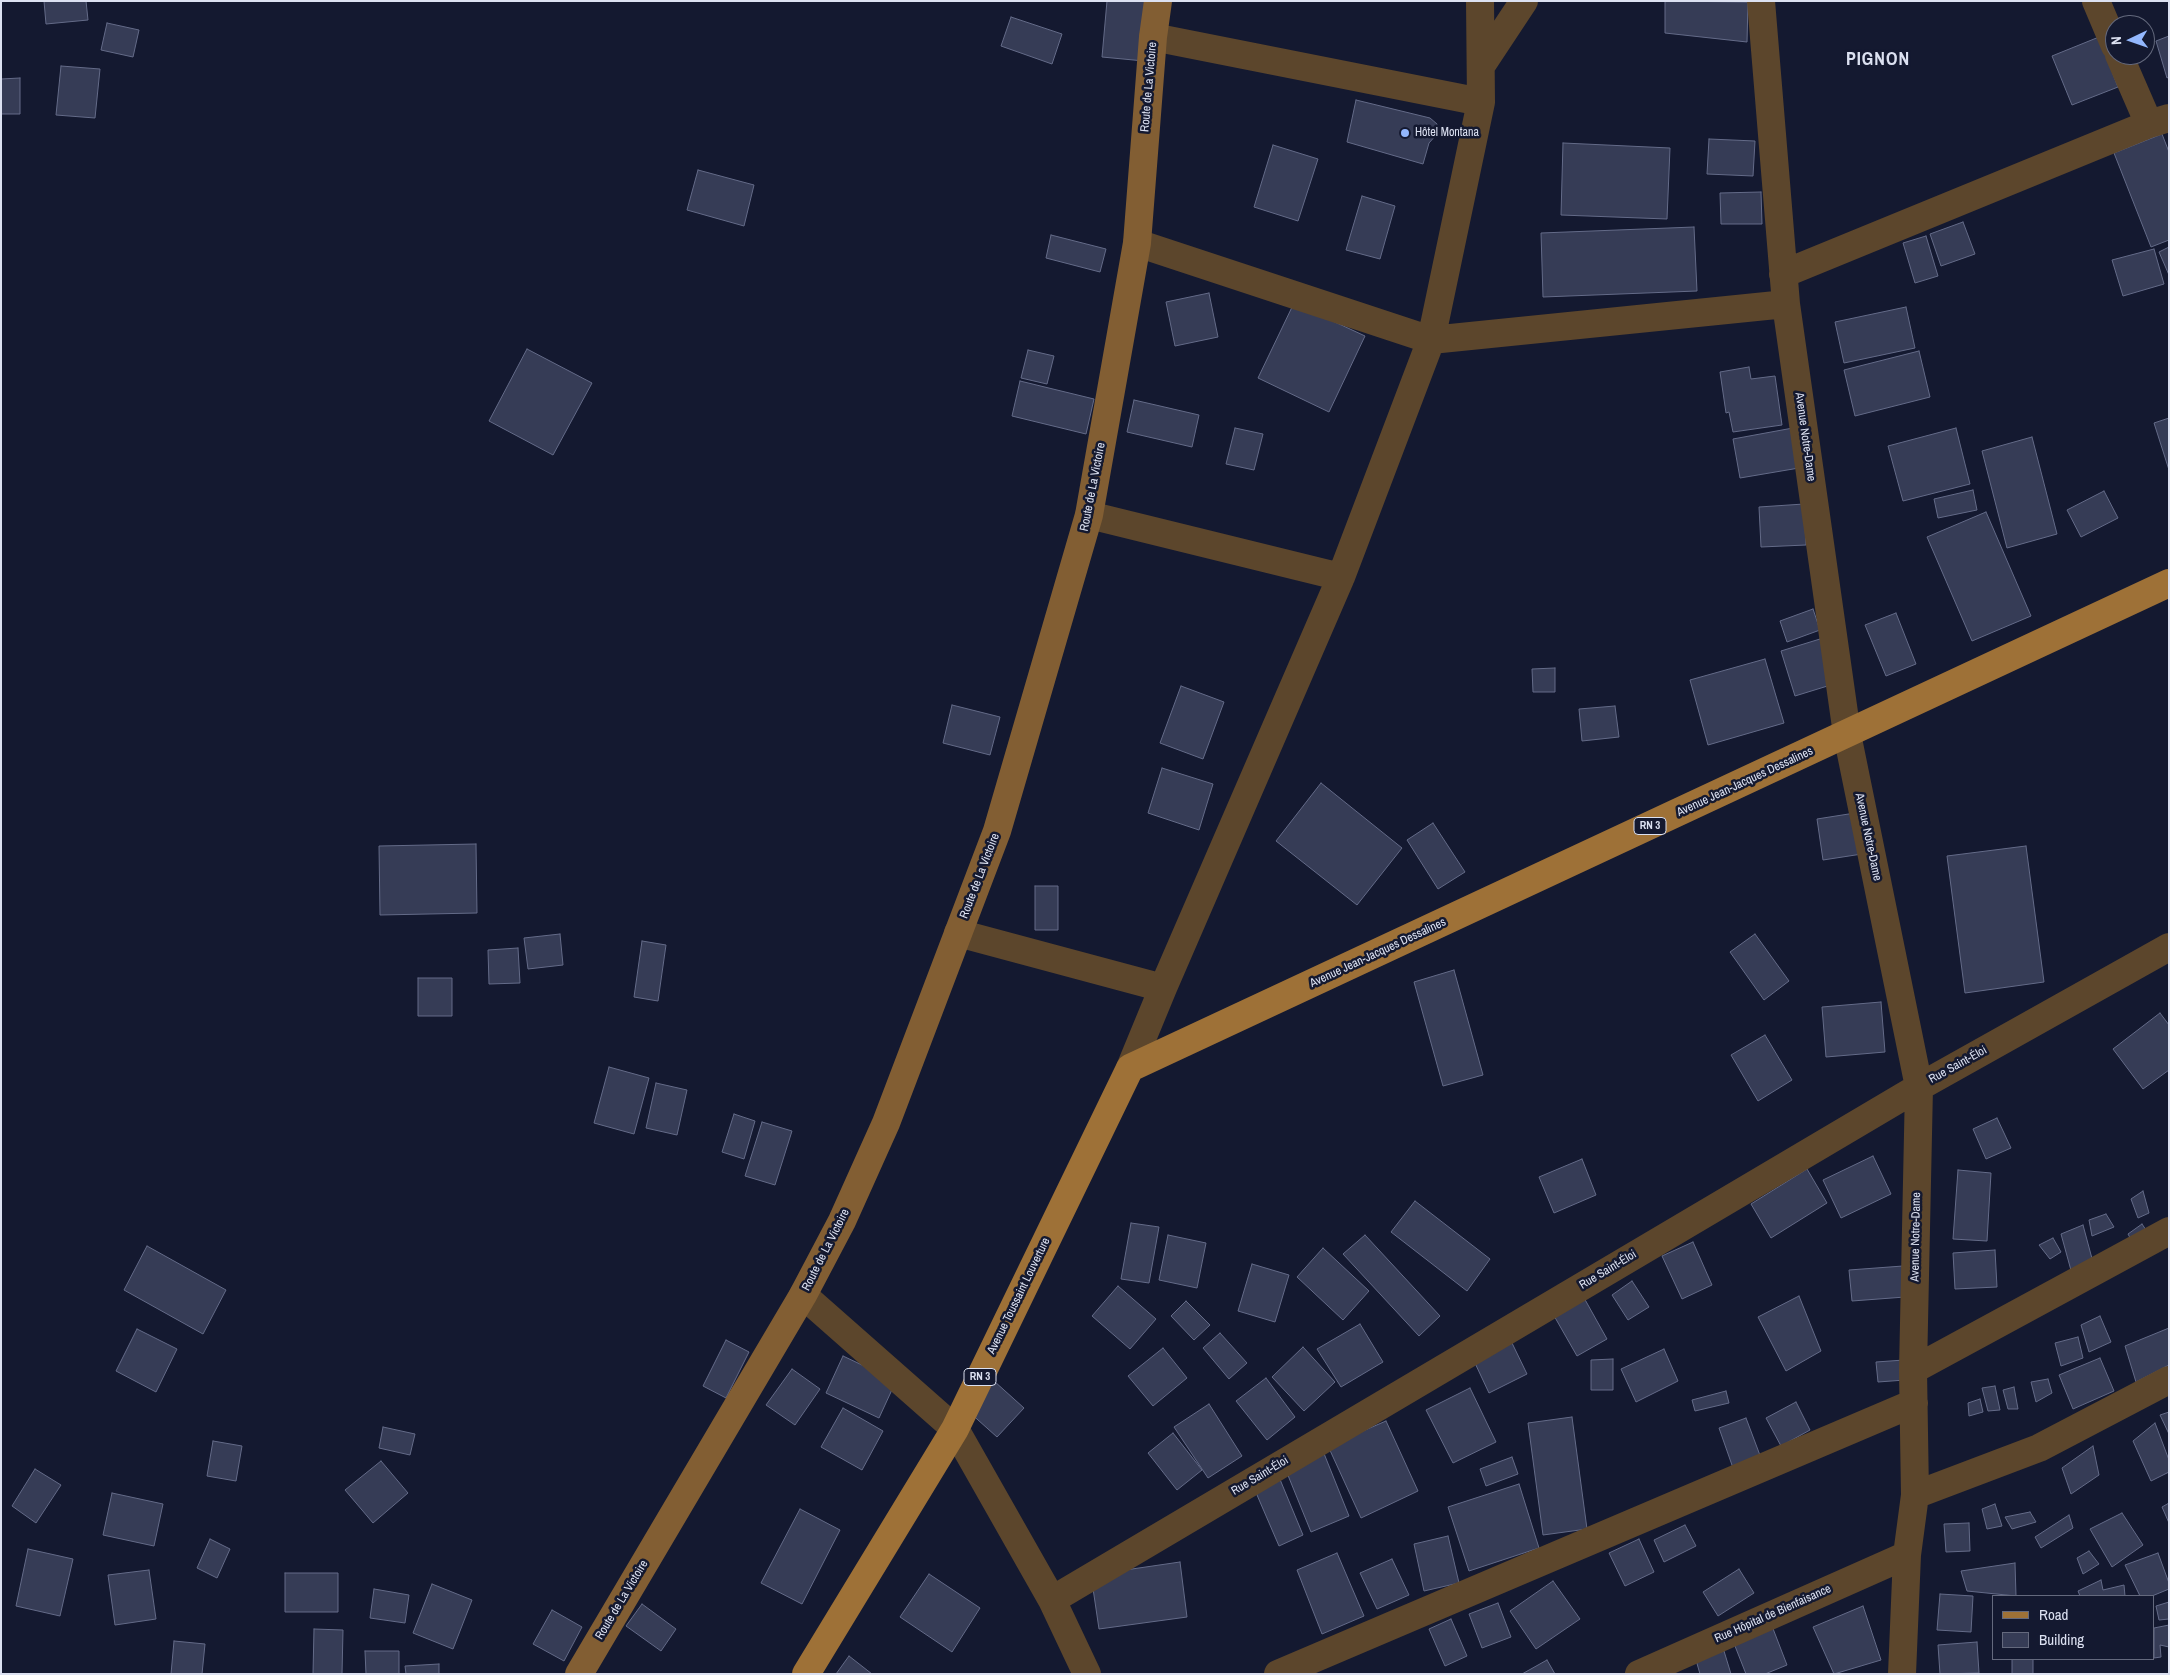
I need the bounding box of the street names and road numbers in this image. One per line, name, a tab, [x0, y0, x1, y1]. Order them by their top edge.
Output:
street label: Route de La Victoire	[1138, 41, 1160, 133]
street label: Avenue Notre-Dame	[1792, 392, 1818, 482]
street label: Route de La Victoire	[1077, 441, 1109, 533]
street label: Avenue Jean-Jacques Dessalines	[1675, 744, 1815, 820]
street label: Avenue Notre-Dame	[1852, 792, 1884, 882]
road number: RN 3	[1634, 818, 1666, 834]
street label: Route de La Victoire	[957, 831, 1003, 921]
street label: Avenue Jean-Jacques Dessalines	[1308, 915, 1448, 991]
street label: Rue Saint-Éloi	[1927, 1043, 1989, 1087]
street label: Avenue Notre-Dame	[1908, 1192, 1924, 1282]
street label: Route de La Victoire	[799, 1207, 853, 1293]
street label: Avenue Toussaint Louverture	[985, 1235, 1053, 1357]
street label: Rue Saint-Éloi	[1577, 1247, 1639, 1293]
road number: RN 3	[964, 1368, 996, 1385]
street label: Rue Saint-Éloi	[1229, 1453, 1291, 1499]
street label: Route de La Victoire	[593, 1558, 651, 1642]
street label: Rue Hôpital de Bienfaisance	[1713, 1582, 1833, 1646]

